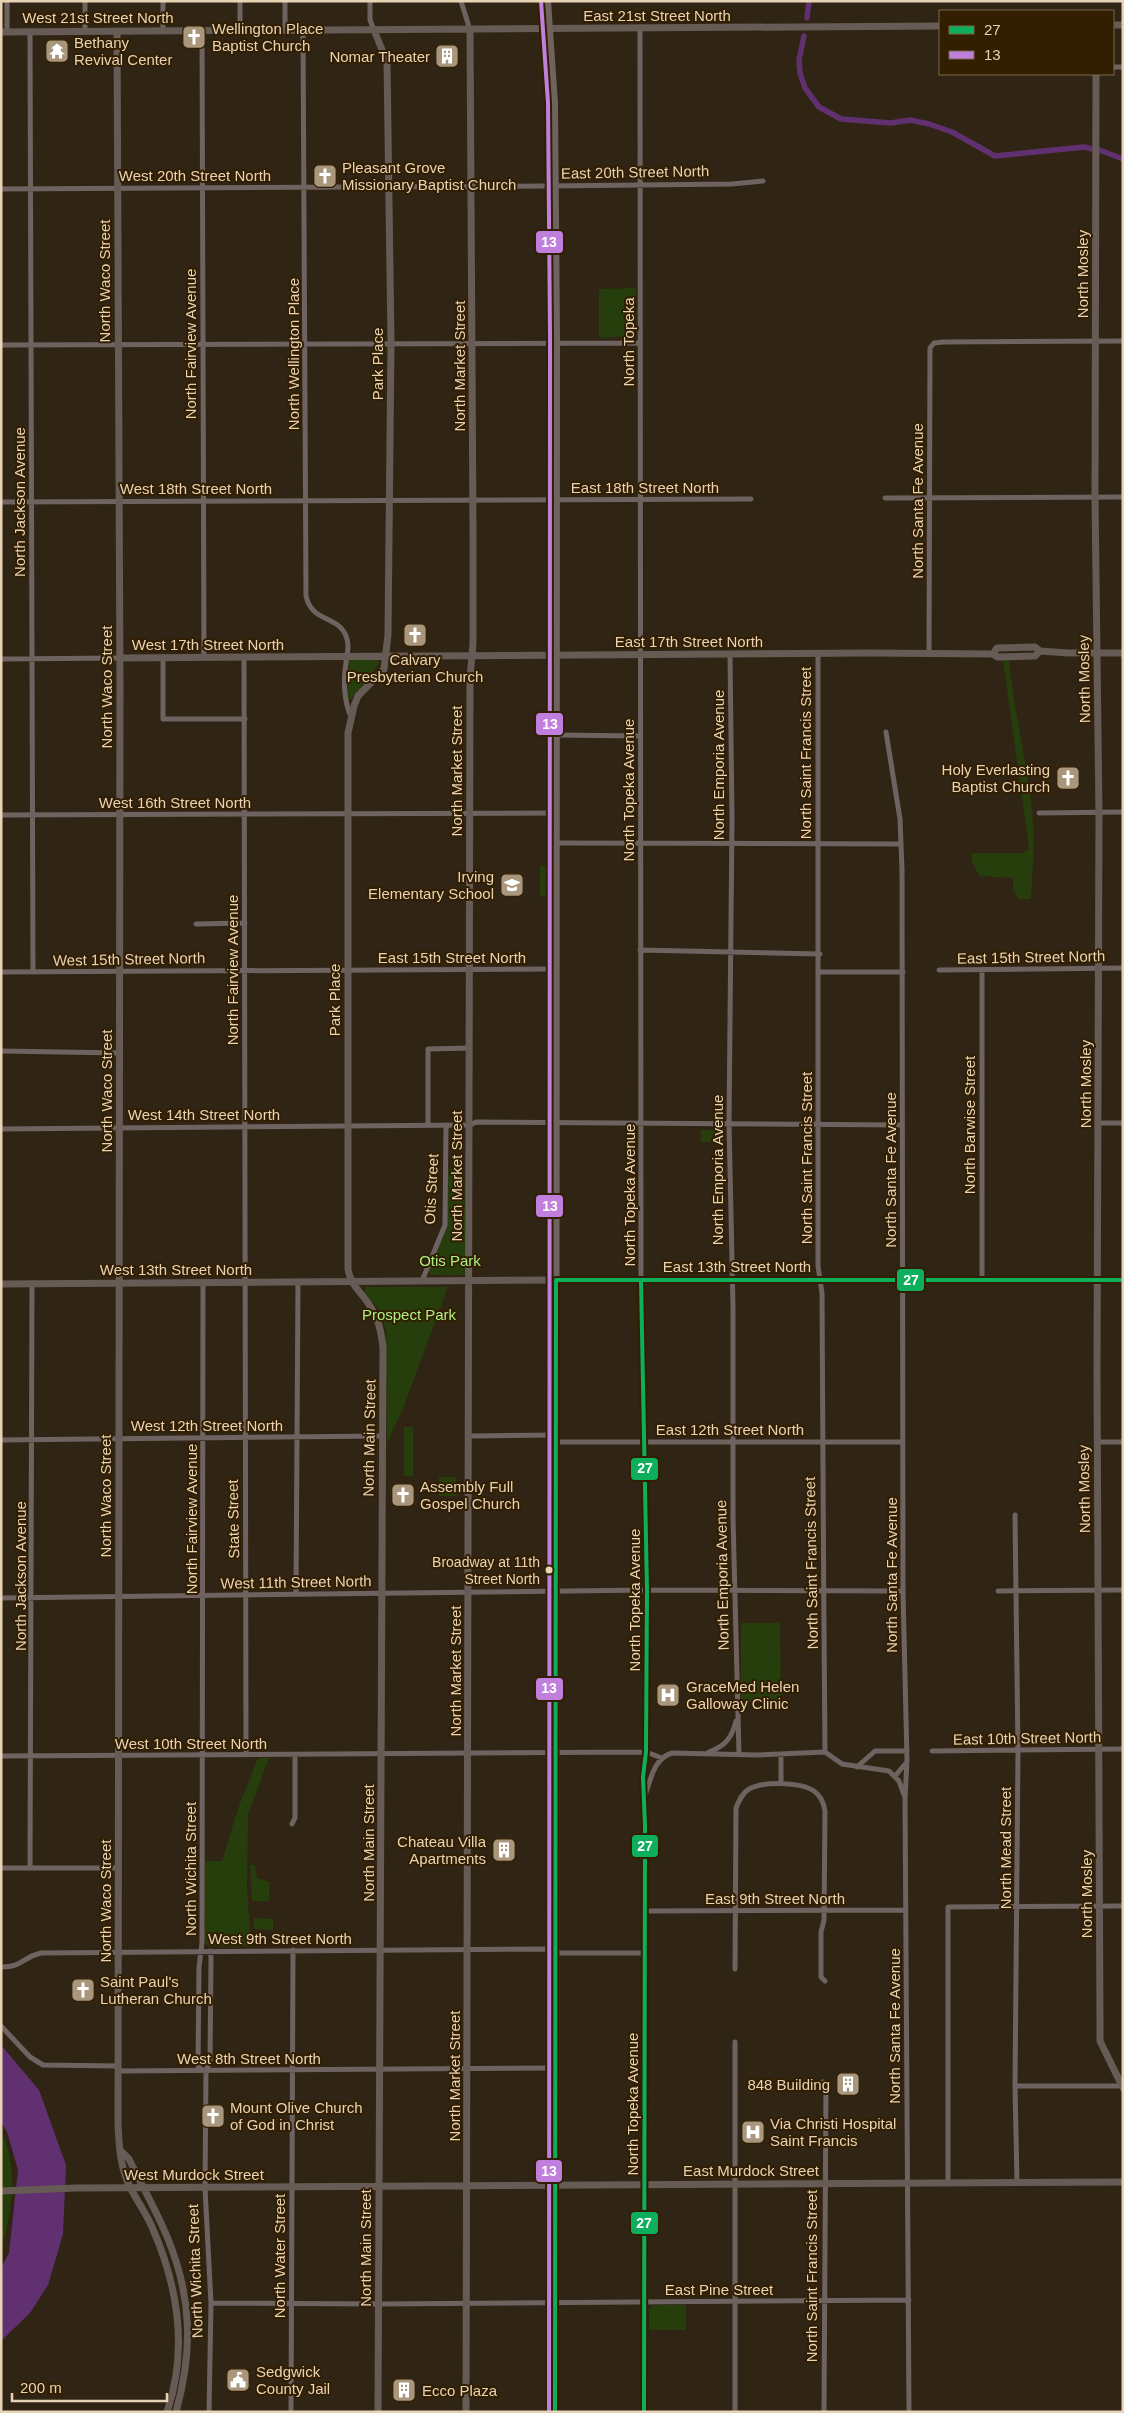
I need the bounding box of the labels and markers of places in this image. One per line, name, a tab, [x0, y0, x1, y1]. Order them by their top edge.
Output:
place label: Wellington Place Baptist Church	[212, 20, 323, 54]
church icon: Wellington Place Baptist Church	[181, 24, 207, 50]
place label: Bethany Revival Center	[74, 34, 172, 68]
temple icon: Bethany Revival Center	[44, 38, 70, 64]
building icon: Nomar Theater	[434, 43, 460, 69]
place label: Nomar Theater	[329, 48, 430, 65]
place label: Pleasant Grove Missionary Baptist Church	[342, 159, 516, 193]
church icon: Pleasant Grove Missionary Baptist Church	[312, 163, 338, 189]
church icon: Calvary Presbyterian Church	[402, 622, 428, 648]
place label: Calvary Presbyterian Church	[347, 651, 483, 685]
place label: Holy Everlasting Baptist Church	[942, 761, 1050, 795]
church icon: Holy Everlasting Baptist Church	[1055, 765, 1081, 791]
place label: Irving Elementary School	[368, 868, 494, 902]
school or university icon: Irving Elementary School	[499, 872, 525, 898]
place label: Assembly Full Gospel Church	[420, 1478, 520, 1512]
church icon: Assembly Full Gospel Church	[390, 1482, 416, 1508]
place label: Broadway at 11th Street North	[432, 1554, 540, 1587]
marker: Broadway at 11th Street North	[544, 1565, 554, 1575]
place label: GraceMed Helen Galloway Clinic	[686, 1678, 799, 1712]
hospital icon: GraceMed Helen Galloway Clinic	[655, 1682, 681, 1708]
place label: Chateau Villa Apartments	[397, 1833, 487, 1867]
building icon: Chateau Villa Apartments	[491, 1837, 517, 1863]
place label: Saint Paul's Lutheran Church	[100, 1973, 212, 2007]
church icon: Saint Paul's Lutheran Church	[70, 1977, 96, 2003]
building icon: 848 Building	[835, 2071, 861, 2097]
place label: 848 Building	[747, 2076, 830, 2093]
place label: Mount Olive Church of God in Christ	[230, 2099, 363, 2133]
church icon: Mount Olive Church of God in Christ	[200, 2103, 226, 2129]
place label: Via Christi Hospital Saint Francis	[770, 2115, 896, 2149]
hospital icon: Via Christi Hospital Saint Francis	[740, 2119, 766, 2145]
place label: Sedgwick County Jail	[256, 2363, 330, 2397]
public building icon: Sedgwick County Jail	[225, 2367, 251, 2393]
building icon: Ecco Plaza	[391, 2377, 417, 2403]
place label: Ecco Plaza	[422, 2382, 498, 2399]

